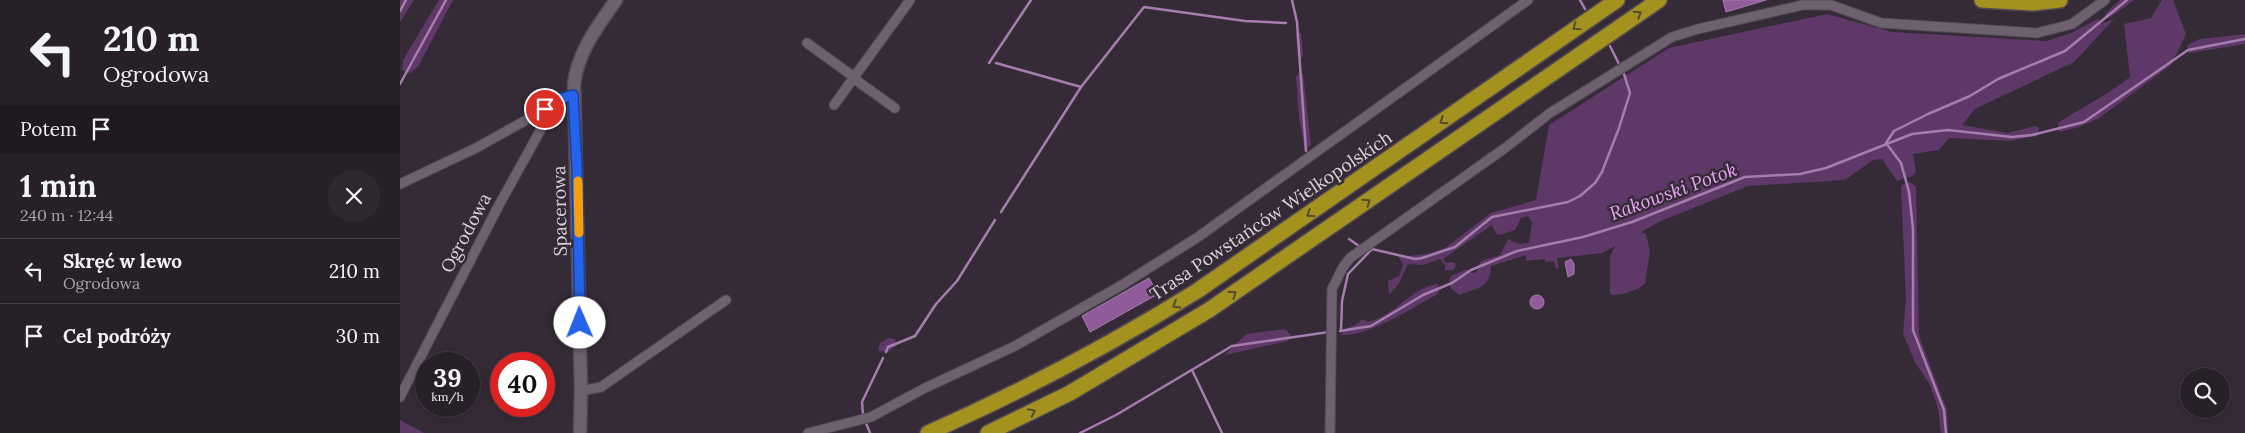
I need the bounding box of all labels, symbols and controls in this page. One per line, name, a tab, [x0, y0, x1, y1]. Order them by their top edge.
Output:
one-way arrow	[1632, 11, 1642, 20]
text: 210 m	[103, 16, 200, 61]
icon: left	[20, 20, 85, 85]
one-way arrow	[1572, 21, 1582, 30]
text: Ogrodowa	[103, 60, 209, 88]
pin	[524, 88, 566, 130]
icon: arrive	[531, 95, 559, 123]
icon: arrive	[87, 115, 115, 143]
one-way arrow	[1439, 115, 1449, 124]
text: Potem	[20, 117, 77, 141]
street label: Trasa Powstańców Wielkopolskich	[1145, 126, 1397, 306]
water label: Rakowski Potok	[1606, 157, 1740, 225]
street label: Spacerowa	[547, 165, 572, 257]
text: 1 min	[20, 167, 97, 205]
button: close	[328, 170, 380, 222]
street label: Ogrodowa	[435, 189, 496, 277]
one-way arrow	[1361, 199, 1371, 208]
text: 240 m · 12:44	[20, 205, 114, 225]
one-way arrow	[1306, 208, 1316, 217]
text: Skręć w lewo	[63, 249, 182, 273]
icon: left	[20, 257, 48, 285]
text: 210 m	[329, 259, 380, 283]
text: Ogrodowa	[63, 273, 140, 293]
one-way arrow	[1227, 291, 1236, 300]
position arrow	[553, 296, 605, 348]
one-way arrow	[1172, 298, 1181, 308]
icon: arrive	[20, 322, 48, 350]
text: Cel podróży	[63, 324, 171, 348]
text: 30 m	[336, 324, 380, 348]
speed limit sign: 40	[490, 352, 555, 417]
text: 39	[433, 362, 462, 394]
map controls	[2180, 368, 2230, 418]
button: search	[2180, 368, 2230, 418]
text: km/h	[431, 389, 464, 404]
one-way arrow	[1027, 408, 1036, 418]

